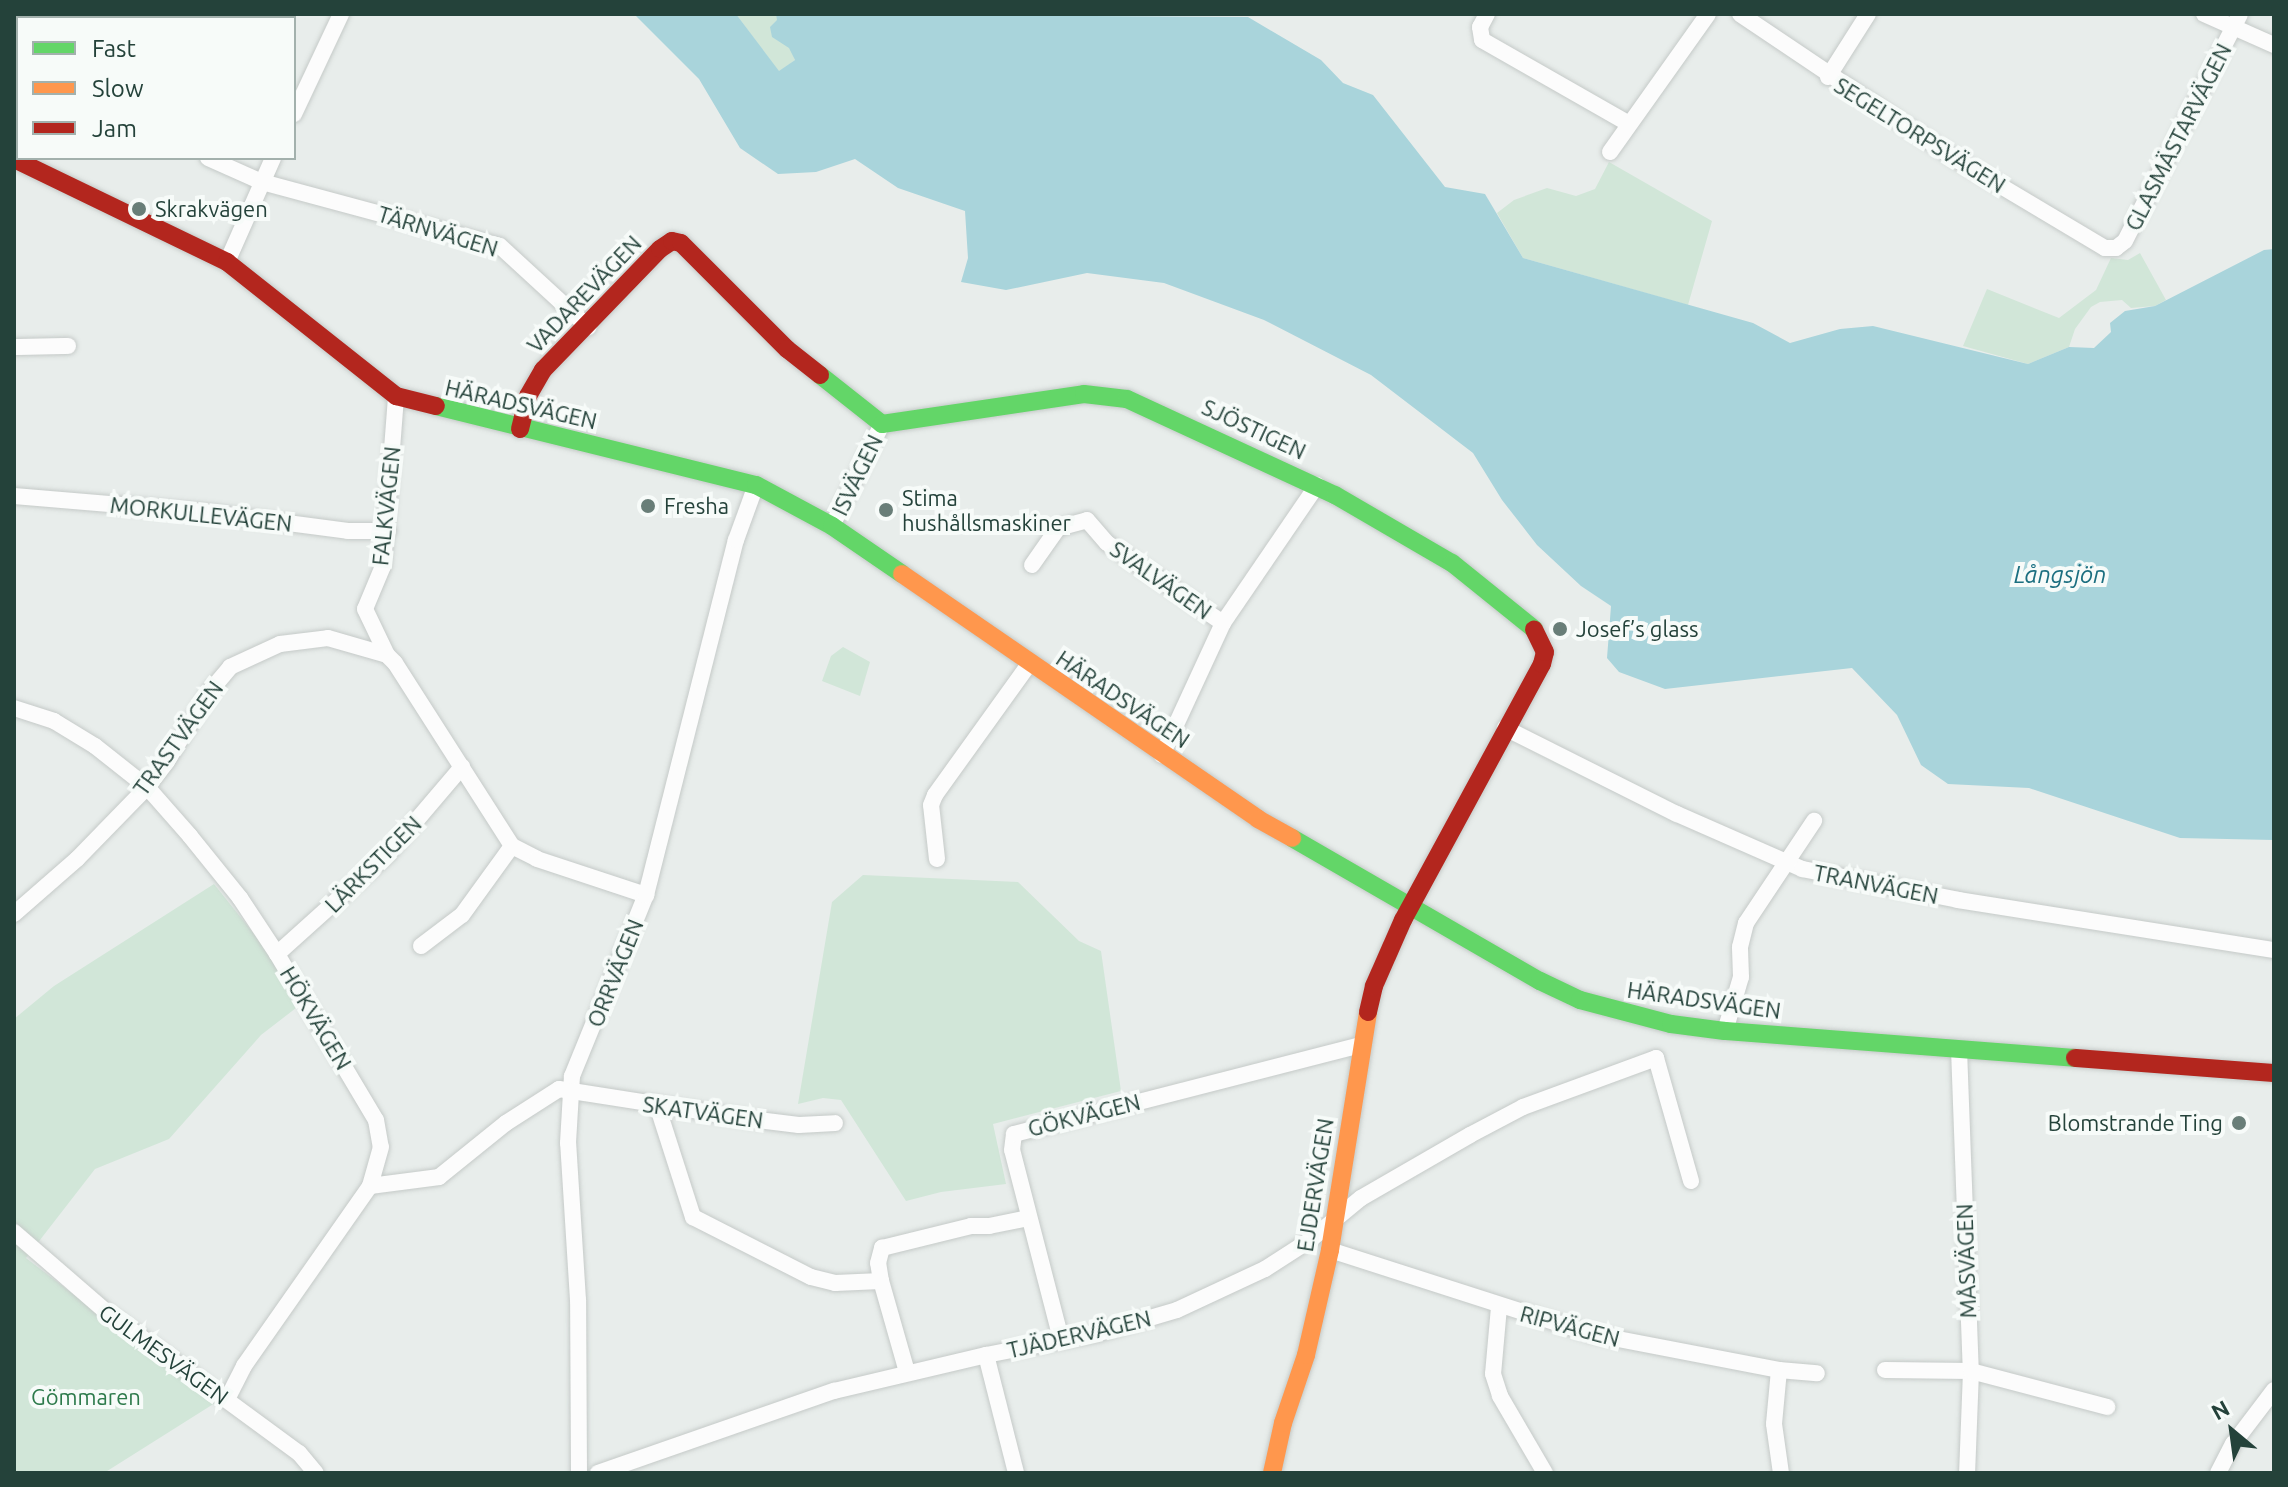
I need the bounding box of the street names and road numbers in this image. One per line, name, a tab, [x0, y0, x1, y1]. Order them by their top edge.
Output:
street label: GLASMÄSTARVÄGEN	[2119, 39, 2237, 235]
street label: SEGELTORPSVÄGEN	[1830, 72, 2010, 198]
street label: TÄRNVÄGEN	[375, 200, 501, 262]
street label: VADAREVÄGEN	[522, 230, 646, 358]
street label: HÄRADSVÄGEN	[443, 374, 599, 434]
street label: SJÖSTIGEN	[1198, 393, 1310, 465]
street label: ISVÄGEN	[826, 430, 888, 520]
street label: FALKVÄGEN	[367, 445, 405, 567]
street label: MORKULLEVÄGEN	[109, 491, 293, 537]
street label: SVALVÄGEN	[1105, 536, 1217, 624]
street label: HÄRADSVÄGEN	[1051, 645, 1195, 753]
street label: TRASTVÄGEN	[128, 676, 228, 800]
street label: LÄRKSTIGEN	[319, 810, 427, 918]
street label: TRANVÄGEN	[1812, 859, 1940, 909]
street label: ORRVÄGEN	[581, 915, 649, 1031]
street label: HÖKVÄGEN	[275, 962, 357, 1074]
street label: HÄRADSVÄGEN	[1625, 976, 1783, 1024]
street label: GÖKVÄGEN	[1025, 1088, 1143, 1142]
street label: SKATVÄGEN	[641, 1091, 765, 1133]
street label: EJDERVÄGEN	[1291, 1116, 1339, 1254]
street label: MÅSVÄGEN	[1951, 1203, 1981, 1319]
street label: GULMESVÄGEN	[94, 1298, 234, 1410]
street label: RIPVÄGEN	[1517, 1300, 1623, 1352]
street label: TJÄDERVÄGEN	[1005, 1305, 1153, 1363]

